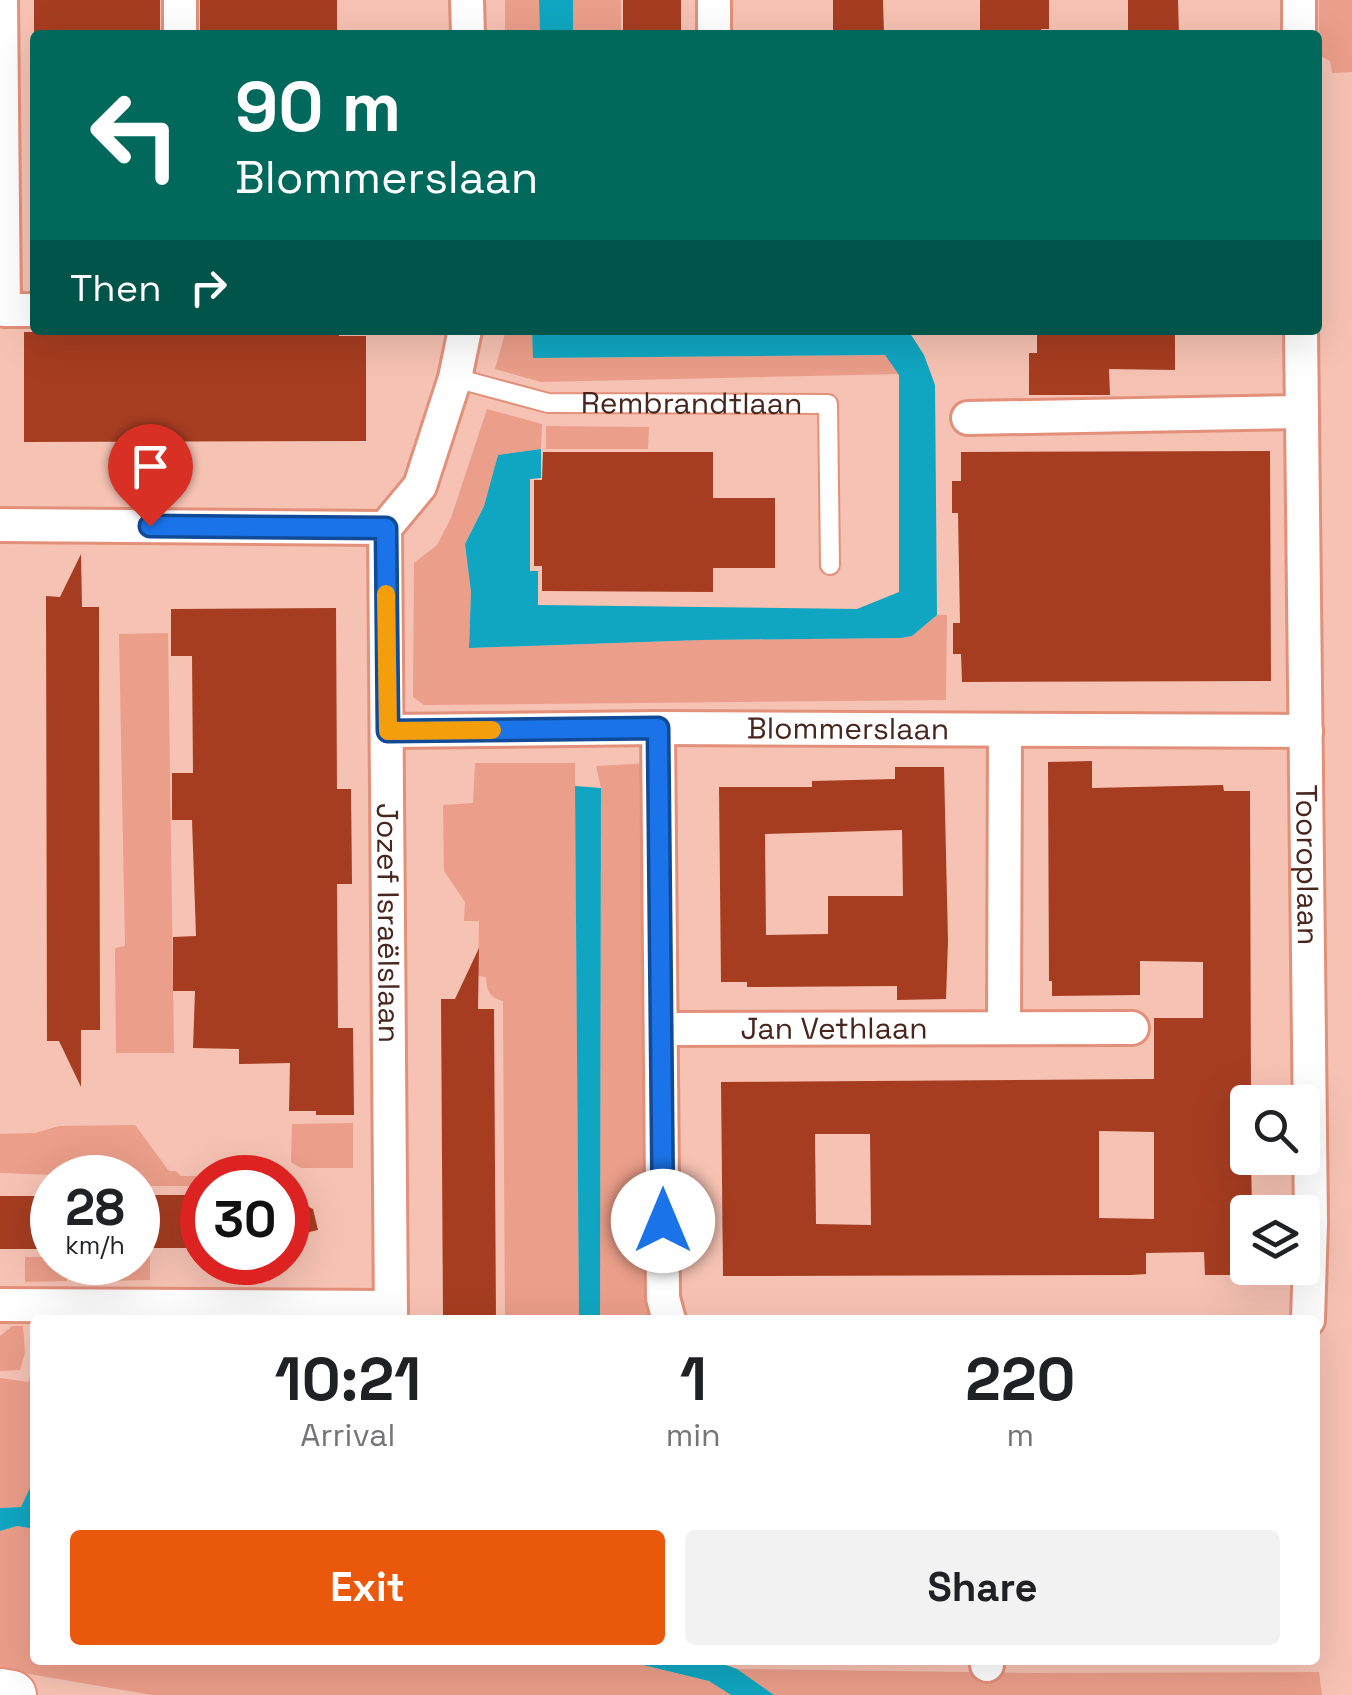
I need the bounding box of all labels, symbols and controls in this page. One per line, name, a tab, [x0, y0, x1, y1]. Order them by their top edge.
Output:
text: 90 m	[235, 62, 401, 151]
icon: left	[70, 70, 200, 200]
text: Blommerslaan	[235, 149, 538, 206]
icon: right	[181, 260, 236, 315]
text: Then	[70, 264, 161, 312]
street label: Rembrandtlaan	[581, 383, 803, 423]
pin	[108, 424, 193, 527]
icon: arrive	[123, 439, 178, 494]
street label: Blommerslaan	[747, 708, 949, 748]
street label: Tooroplaan	[1287, 784, 1328, 945]
street label: Jozef Israëlslaan	[368, 803, 409, 1043]
street label: Jan Vethlaan	[740, 1008, 928, 1048]
map controls	[1230, 1085, 1320, 1285]
button: search	[1230, 1085, 1320, 1175]
speed limit sign: 30	[180, 1155, 310, 1285]
position arrow	[611, 1169, 715, 1273]
text: 28	[65, 1176, 125, 1240]
button: layers	[1230, 1195, 1320, 1285]
text: km/h	[65, 1229, 125, 1261]
text: 10:21	[275, 1341, 421, 1418]
text: 1	[680, 1341, 707, 1418]
text: 220	[965, 1341, 1075, 1418]
text: Arrival	[300, 1415, 395, 1455]
text: min	[666, 1415, 721, 1455]
text: m	[1007, 1415, 1034, 1455]
button: Exit	[70, 1530, 665, 1645]
button: Share	[685, 1530, 1280, 1645]

